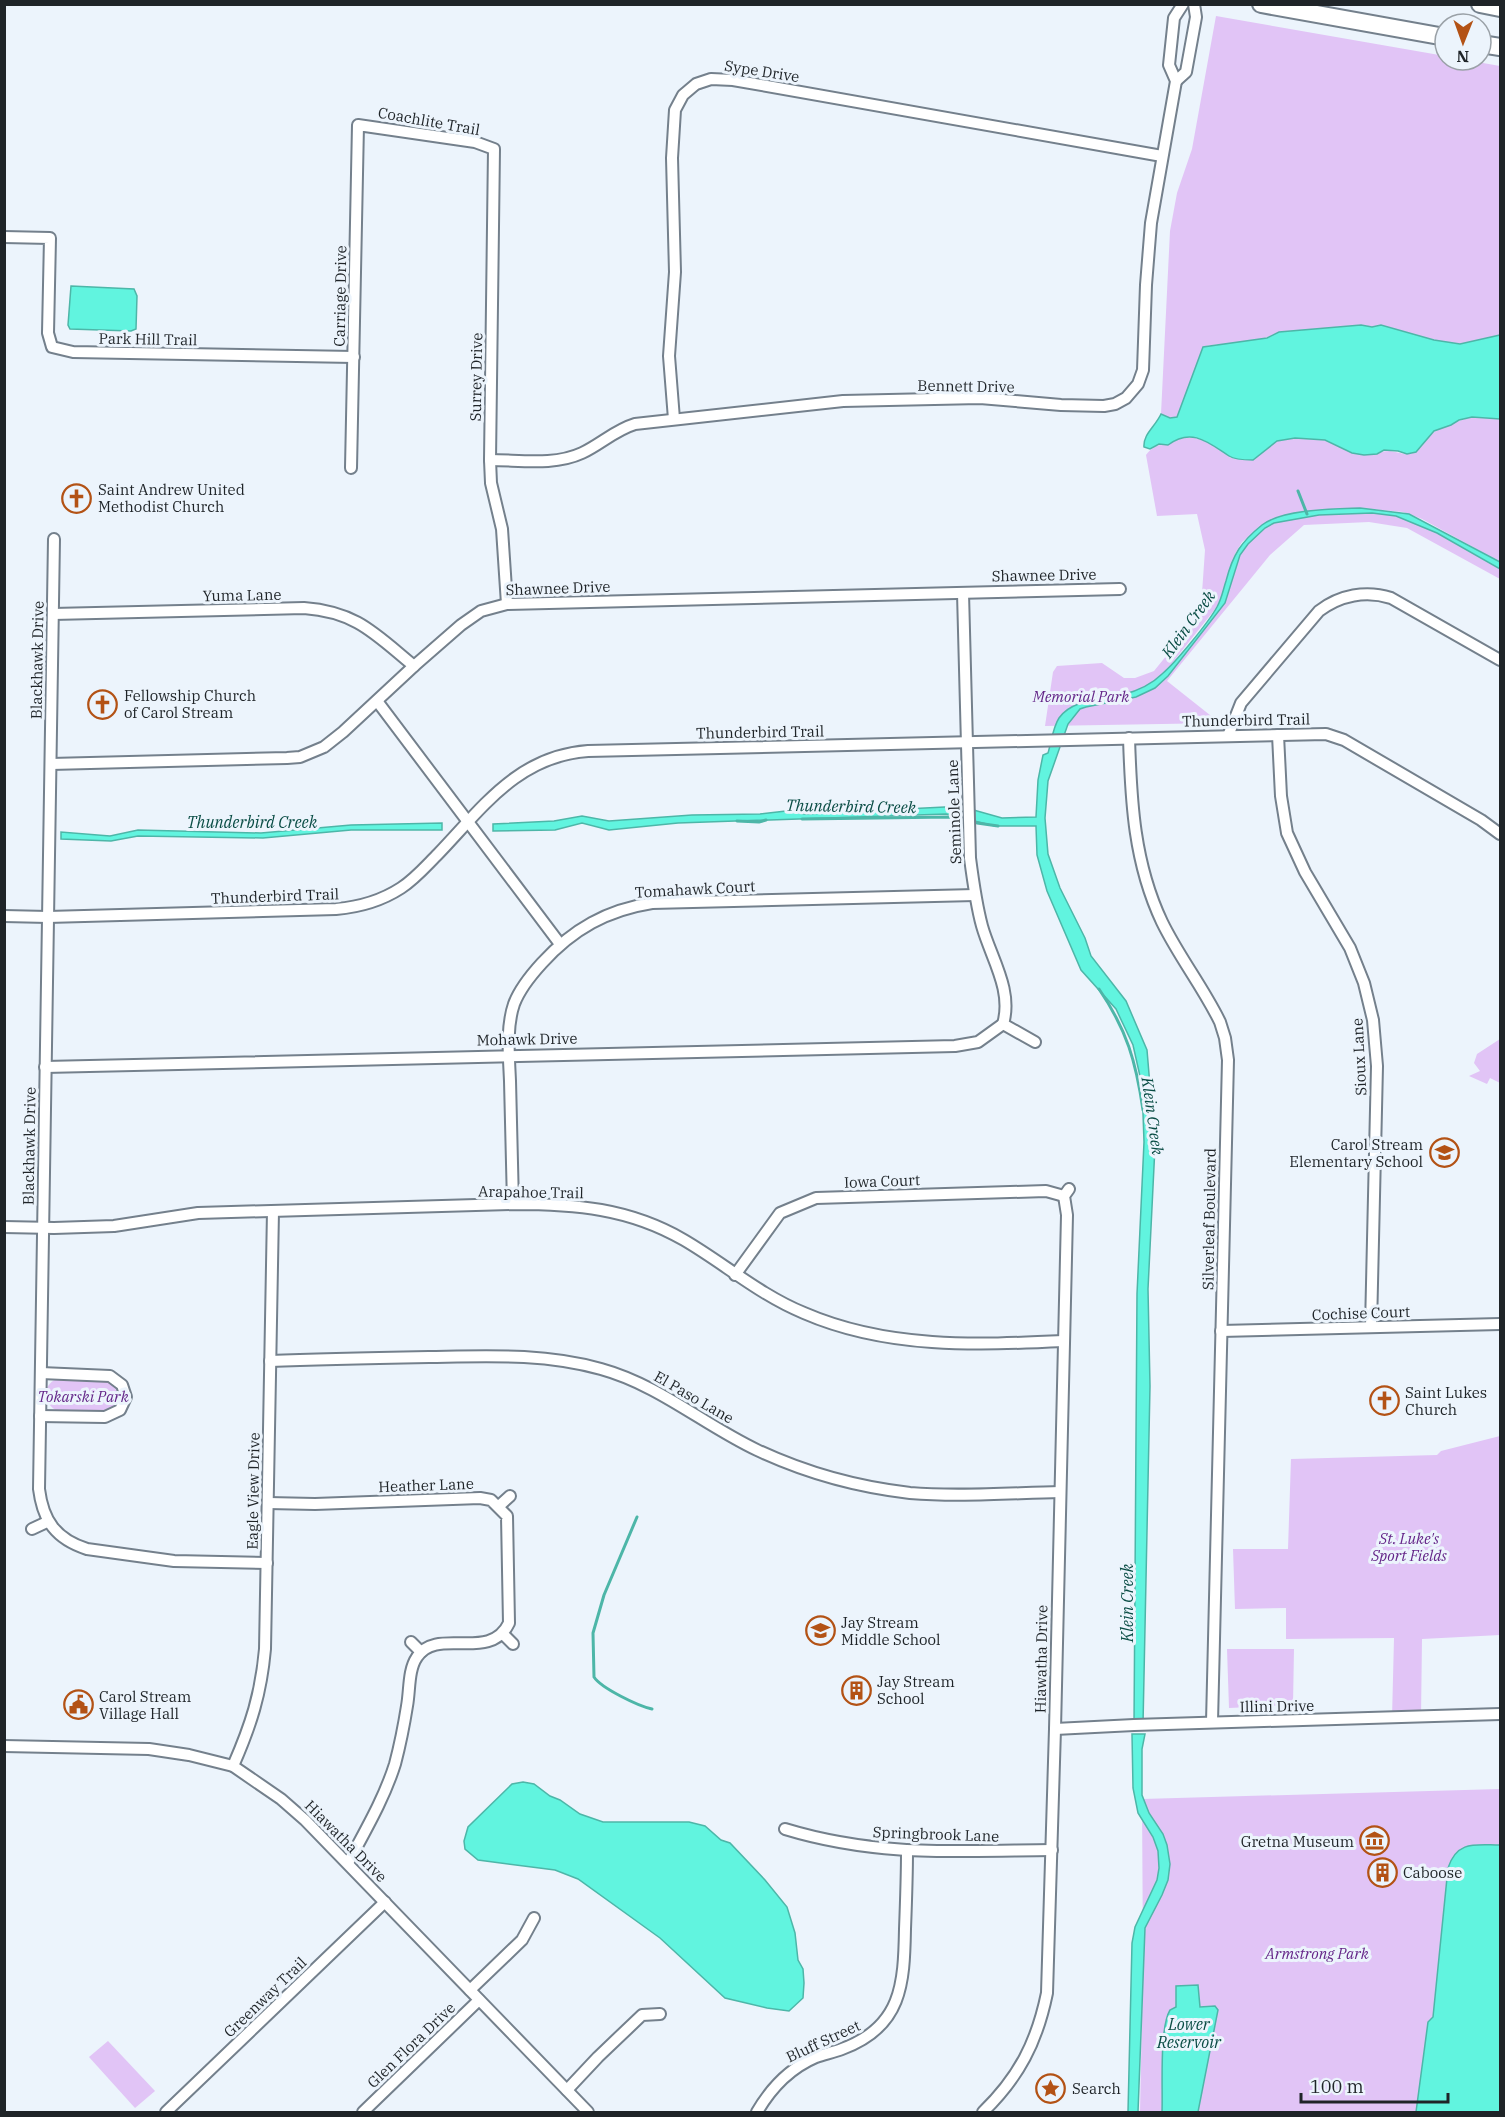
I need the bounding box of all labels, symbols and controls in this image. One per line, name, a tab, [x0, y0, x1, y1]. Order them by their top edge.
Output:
north arrow	[1433, 12, 1493, 72]
text: N	[1456, 47, 1469, 67]
street label: Sype Drive	[723, 56, 801, 86]
street label: Coachlite Trail	[377, 103, 481, 139]
street label: Carriage Drive	[330, 245, 350, 347]
street label: Park Hill Trail	[98, 329, 198, 349]
street label: Surrey Drive	[466, 332, 486, 422]
street label: Bennett Drive	[917, 376, 1015, 396]
place label: Saint Andrew United Methodist Church	[98, 480, 245, 516]
church icon: Saint Andrew United Methodist Church	[61, 482, 93, 514]
street label: Shawnee Drive	[991, 565, 1097, 585]
street label: Shawnee Drive	[505, 577, 611, 599]
street label: Yuma Lane	[202, 585, 282, 605]
water label: Klein Creek	[1156, 586, 1219, 662]
street label: Blackhawk Drive	[26, 601, 48, 719]
place label: Fellowship Church of Carol Stream	[124, 686, 256, 722]
park label: Memorial Park	[1032, 687, 1129, 706]
church icon: Fellowship Church of Carol Stream	[87, 688, 119, 720]
street label: Thunderbird Trail	[1182, 709, 1310, 731]
street label: Thunderbird Trail	[696, 721, 824, 743]
street label: Seminole Lane	[943, 759, 965, 865]
water label: Thunderbird Creek	[786, 795, 917, 817]
water label: Thunderbird Creek	[187, 812, 318, 832]
street label: Tomahawk Court	[634, 876, 756, 902]
street label: Thunderbird Trail	[211, 884, 339, 908]
street label: Sioux Lane	[1347, 1018, 1371, 1096]
street label: Mohawk Drive	[476, 1029, 578, 1049]
water label: Klein Creek	[1138, 1075, 1168, 1157]
street label: Blackhawk Drive	[18, 1087, 40, 1205]
place label: Carol Stream Elementary School	[1289, 1135, 1423, 1171]
school or university icon: Carol Stream Elementary School	[1428, 1137, 1460, 1169]
street label: Silverleaf Boulevard	[1198, 1148, 1220, 1290]
street label: Iowa Court	[844, 1170, 920, 1192]
street label: Arapahoe Trail	[478, 1182, 584, 1202]
street label: Cochise Court	[1312, 1302, 1410, 1324]
street label: El Paso Lane	[651, 1367, 737, 1427]
place label: Saint Lukes Church	[1405, 1383, 1487, 1419]
church icon: Saint Lukes Church	[1368, 1385, 1400, 1417]
park label: Tokarski Park	[37, 1387, 129, 1406]
street label: Eagle View Drive	[242, 1432, 264, 1550]
street label: Heather Lane	[378, 1474, 474, 1496]
park label: St. Luke's Sport Fields	[1370, 1529, 1447, 1565]
water label: Klein Creek	[1117, 1563, 1137, 1643]
street label: Hiawatha Drive	[1031, 1605, 1051, 1713]
place label: Jay Stream Middle School	[841, 1613, 941, 1649]
school or university icon: Jay Stream Middle School	[804, 1615, 836, 1647]
place label: Jay Stream School	[877, 1672, 955, 1708]
building icon: Jay Stream School	[840, 1674, 872, 1706]
place label: Carol Stream Village Hall	[99, 1687, 191, 1723]
public building icon: Carol Stream Village Hall	[62, 1689, 94, 1721]
street label: Illini Drive	[1240, 1696, 1314, 1716]
street label: Hiawatha Drive	[301, 1796, 391, 1886]
street label: Springbrook Lane	[872, 1822, 1000, 1846]
museum icon: Gretna Museum	[1359, 1825, 1391, 1857]
place label: Gretna Museum	[1241, 1832, 1354, 1851]
building icon: Caboose	[1366, 1856, 1398, 1888]
place label: Caboose	[1403, 1863, 1462, 1882]
park label: Armstrong Park	[1264, 1944, 1369, 1963]
street label: Greenway Trail	[220, 1953, 310, 2041]
street label: Glen Flora Drive	[363, 1998, 459, 2092]
water label: Lower Reservoir	[1156, 2014, 1222, 2052]
street label: Bluff Street	[783, 2016, 863, 2066]
scale bar	[1301, 2066, 1448, 2104]
place icon: Search	[1035, 2072, 1067, 2104]
text: 100 m	[1310, 2075, 1364, 2098]
place label: Search	[1072, 2079, 1121, 2098]

